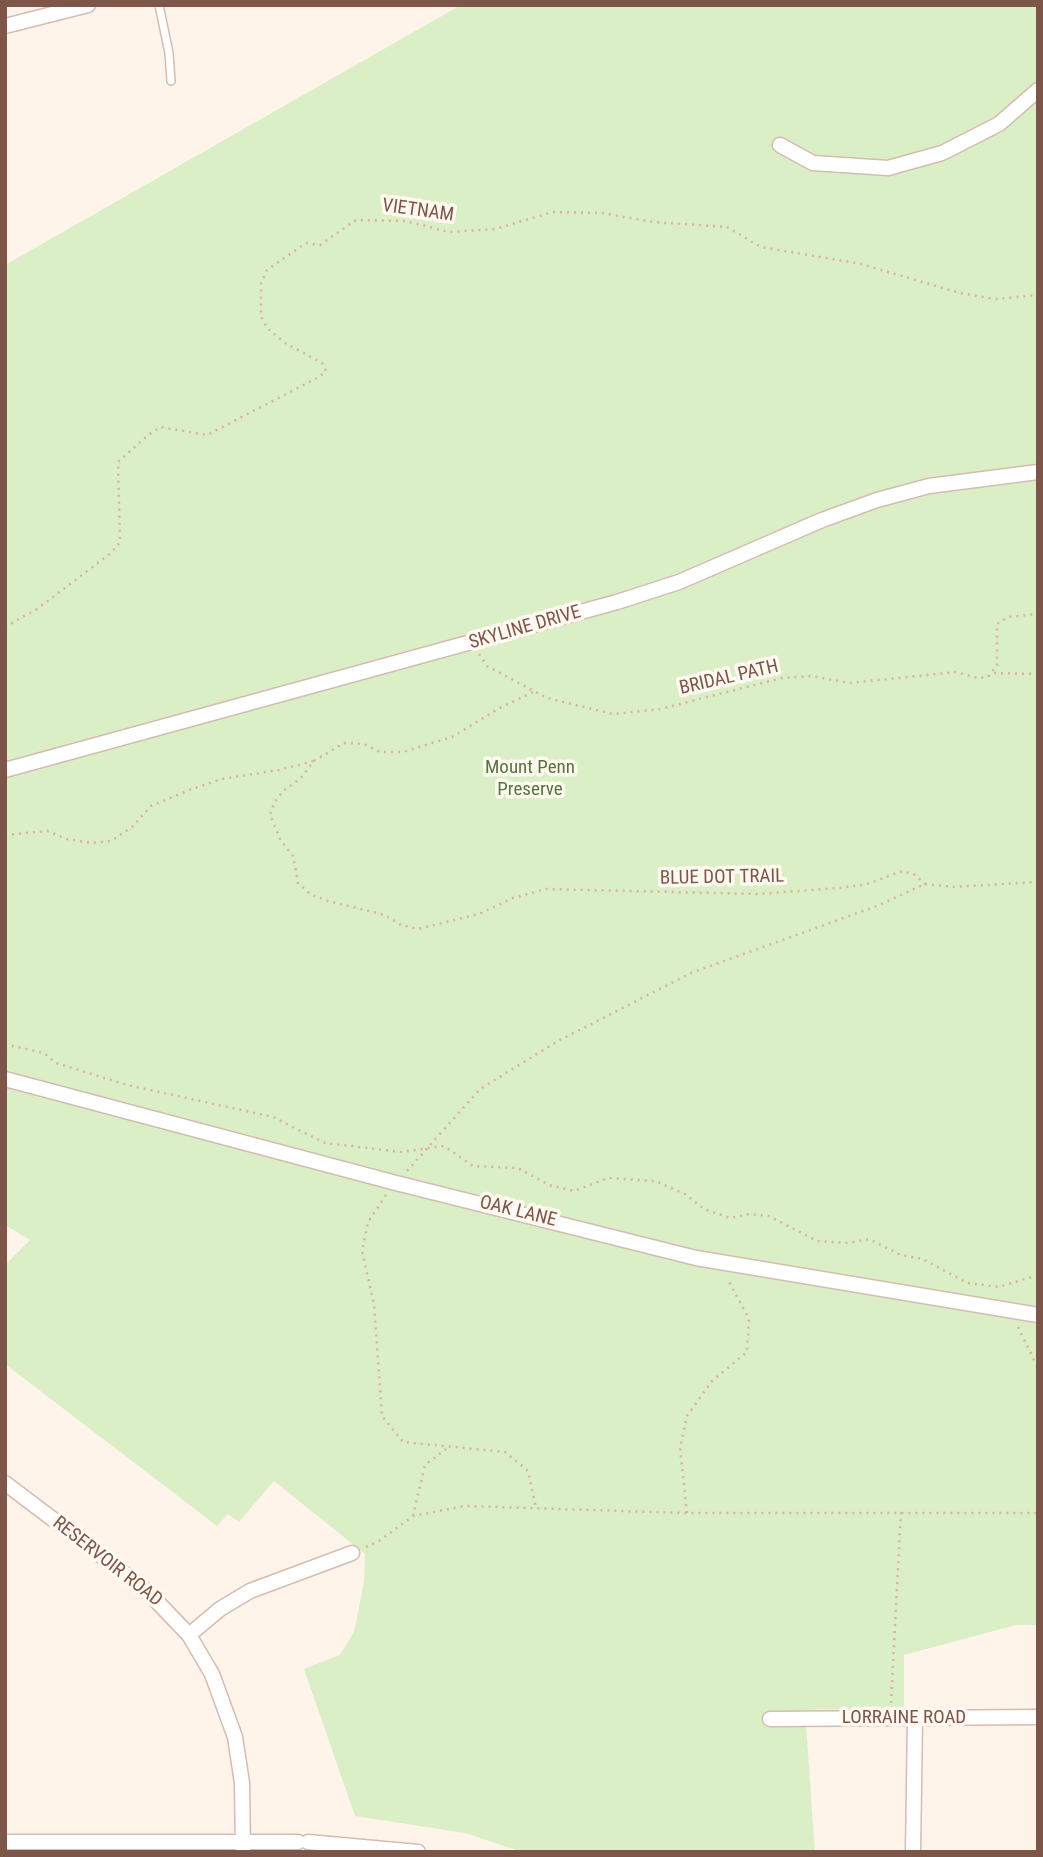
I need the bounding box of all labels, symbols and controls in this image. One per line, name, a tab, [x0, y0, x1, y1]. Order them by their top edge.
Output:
street label: VIETNAM	[381, 195, 455, 227]
street label: SKYLINE DRIVE	[466, 601, 584, 655]
street label: BRIDAL PATH	[677, 656, 781, 700]
park label: Mount Penn Preserve	[485, 757, 575, 801]
street label: BLUE DOT TRAIL	[660, 866, 784, 890]
street label: OAK LANE	[477, 1191, 559, 1233]
street label: RESERVOIR ROAD	[48, 1512, 166, 1612]
street label: LORRAINE ROAD	[842, 1707, 966, 1729]

